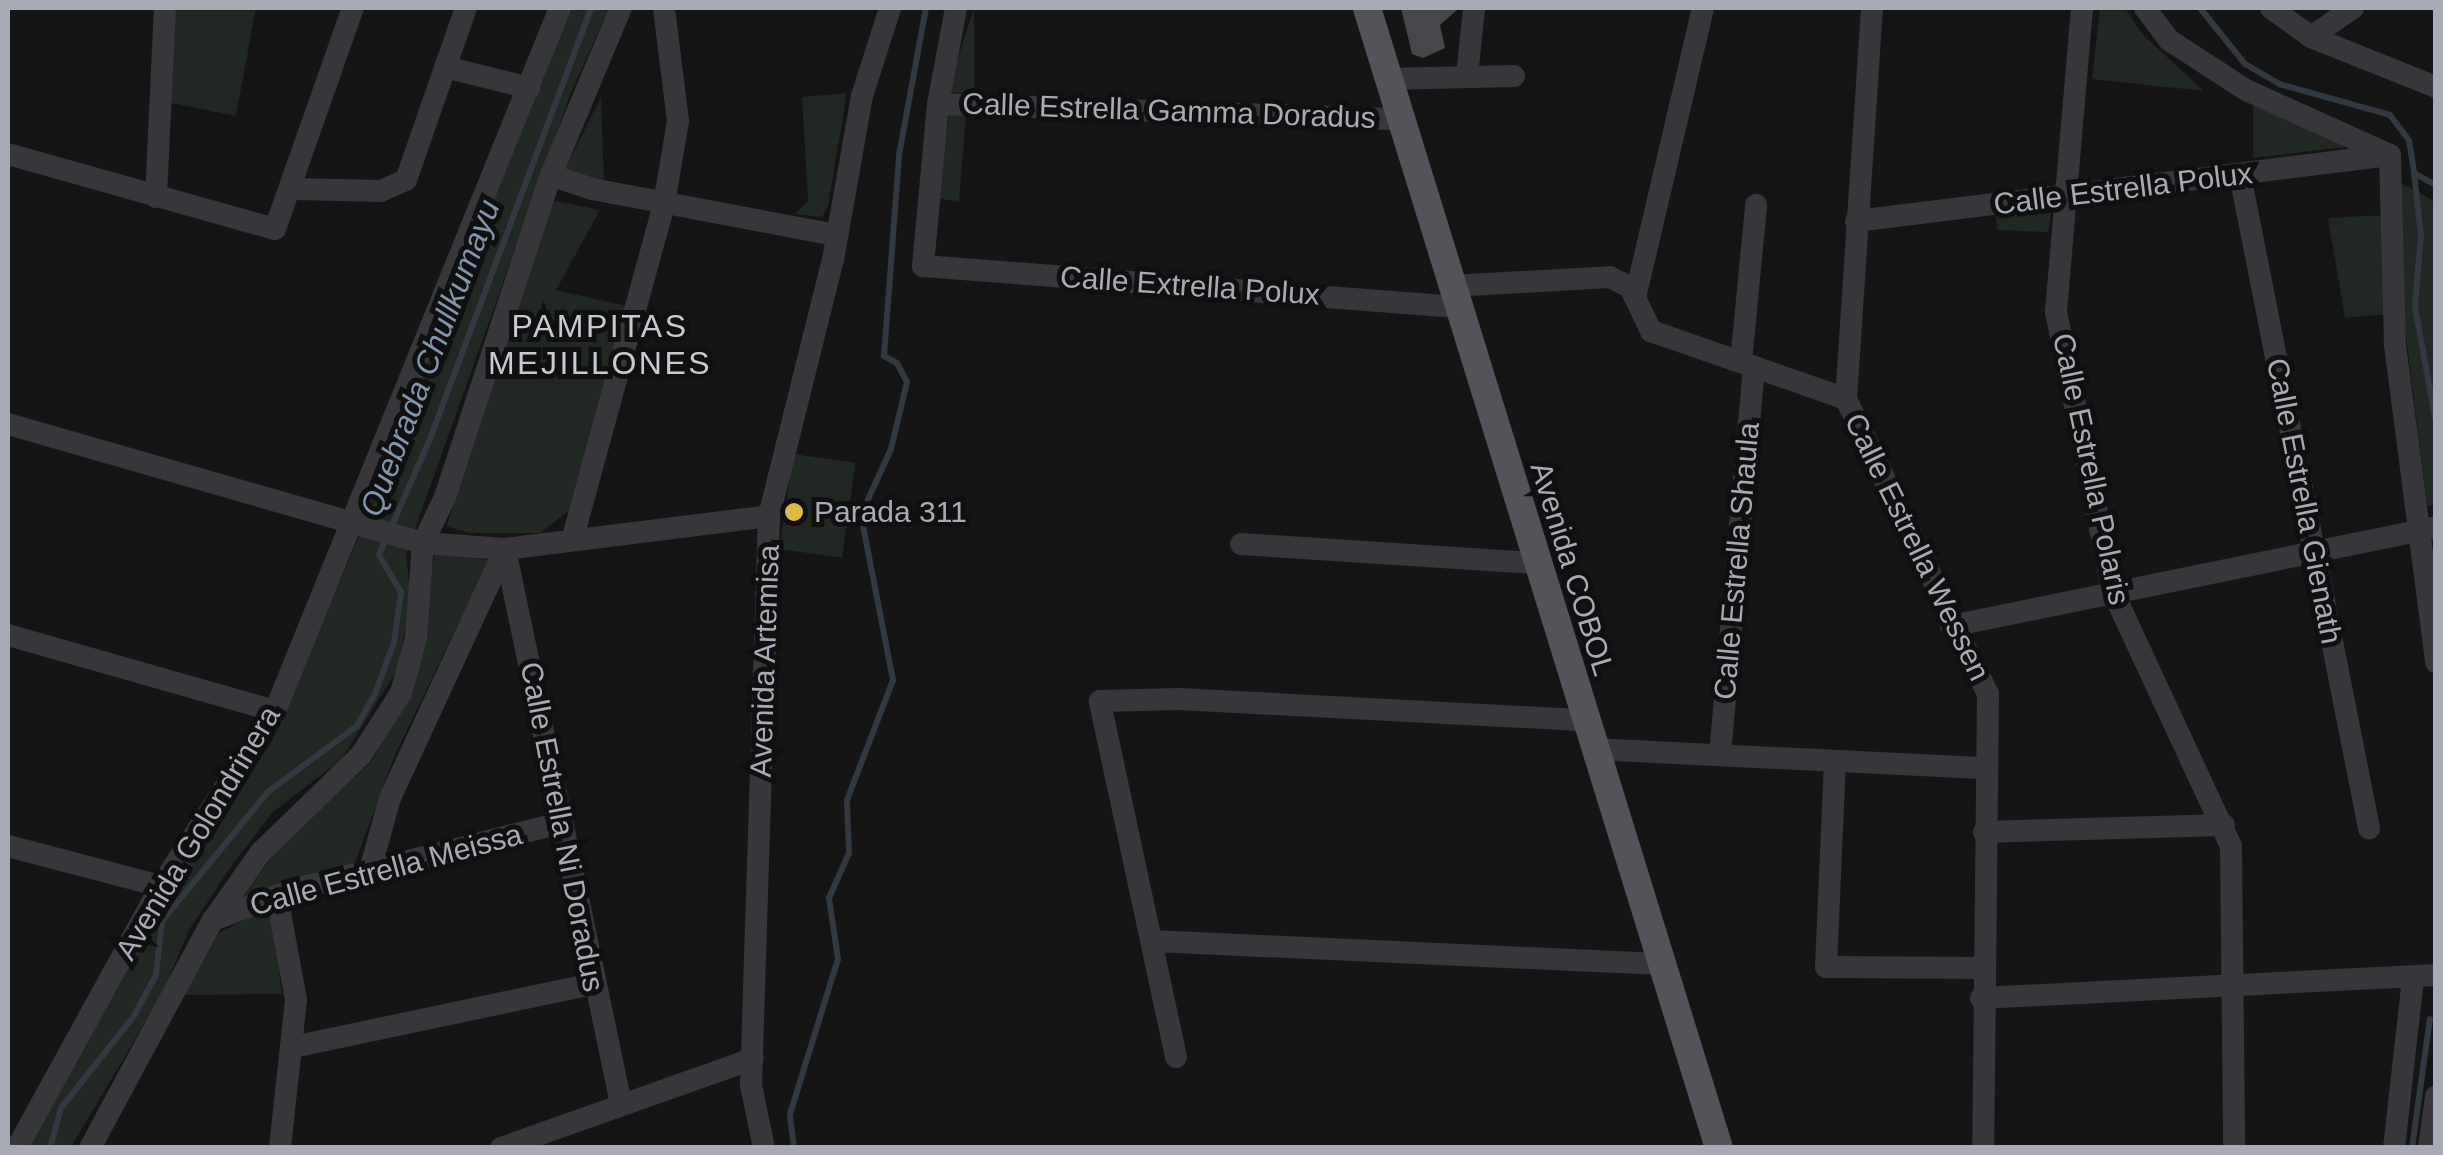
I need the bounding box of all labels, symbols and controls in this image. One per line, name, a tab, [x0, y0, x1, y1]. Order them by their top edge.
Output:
street label: Calle Estrella Gamma Doradus	[962, 86, 1376, 136]
street label: Calle Estrella Polux	[1992, 155, 2254, 223]
water label: Quebrada Chullkumayu	[352, 194, 508, 522]
street label: Calle Extrella Polux	[1059, 259, 1321, 313]
district label: PAMPITAS MEJILLONES	[488, 308, 712, 383]
street label: Calle Estrella Polaris	[2045, 330, 2137, 608]
street label: Calle Estrella Gienath	[2259, 355, 2349, 647]
street label: Calle Estrella Wessen	[1837, 407, 1997, 687]
street label: Calle Estrella Shaula	[1707, 421, 1767, 701]
street label: Avenida COBOL	[1522, 458, 1622, 680]
place label: Parada 311	[814, 494, 967, 530]
marker: Parada 311	[783, 501, 805, 523]
street label: Avenida Artemisa	[743, 543, 787, 779]
street label: Calle Estrella Ni Doradus	[512, 659, 612, 995]
street label: Avenida Golondrinera	[108, 700, 288, 966]
street label: Calle Estrella Meissa	[246, 816, 526, 924]

